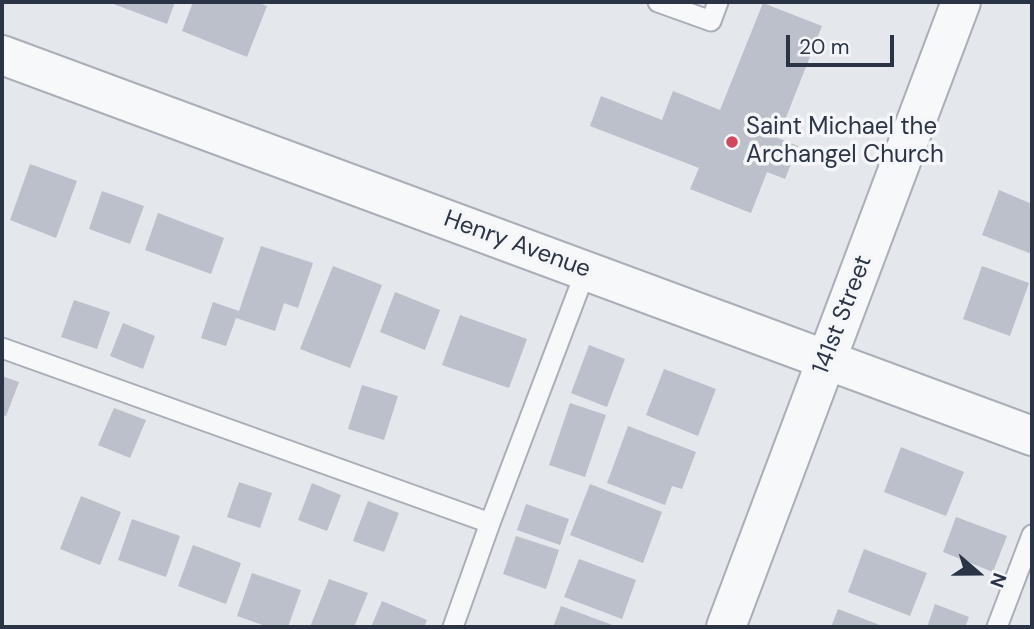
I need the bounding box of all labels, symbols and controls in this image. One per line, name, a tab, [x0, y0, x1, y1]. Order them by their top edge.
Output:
scale bar	[789, 21, 898, 65]
text: 20 m	[799, 33, 850, 61]
place label: Saint Michael the Archangel Church	[746, 114, 944, 170]
marker: Saint Michael the Archangel Church	[724, 134, 740, 150]
street label: Henry Avenue	[440, 205, 594, 285]
street label: 141st Street	[807, 252, 879, 378]
north arrow	[943, 538, 1013, 608]
text: N	[984, 570, 1012, 591]

